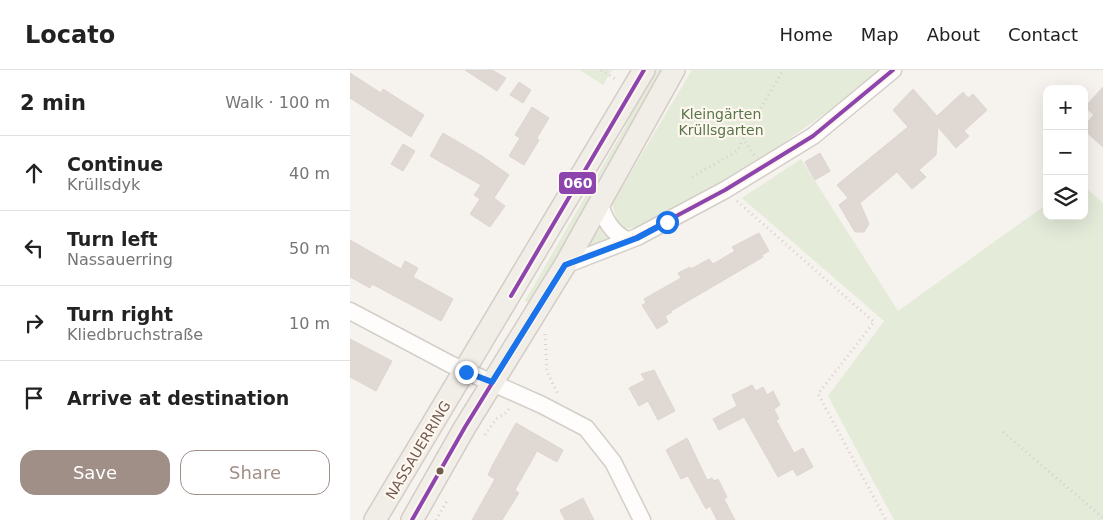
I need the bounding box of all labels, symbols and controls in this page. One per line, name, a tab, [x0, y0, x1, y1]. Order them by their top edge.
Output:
text: Locato	[25, 21, 115, 49]
text: Home	[780, 24, 833, 45]
text: Map	[861, 24, 899, 45]
text: About	[927, 24, 980, 45]
text: Contact	[1008, 24, 1078, 45]
map controls	[1043, 85, 1088, 220]
button: +	[1043, 85, 1088, 130]
text: 2 min	[20, 91, 86, 115]
text: Walk · 100 m	[225, 93, 330, 112]
park label: Kleingärten Krüllsgarten	[678, 106, 764, 138]
button: −	[1043, 130, 1088, 175]
text: Continue	[67, 153, 163, 175]
icon: ahead	[20, 159, 48, 187]
text: 40 m	[289, 164, 330, 183]
line badge: 060	[558, 171, 597, 195]
text: Krüllsdyk	[67, 175, 140, 194]
text: 060	[563, 175, 593, 191]
button: layers	[1043, 175, 1088, 220]
route start	[656, 211, 679, 234]
text: Turn left	[67, 228, 158, 250]
icon: left	[20, 234, 48, 262]
text: 50 m	[289, 239, 330, 258]
text: Nassauerring	[67, 250, 173, 269]
text: Turn right	[67, 303, 173, 325]
icon: right	[20, 309, 48, 337]
text: 10 m	[289, 314, 330, 333]
text: Kliedbruchstraße	[67, 325, 203, 344]
route end	[455, 361, 478, 384]
icon: arrive	[20, 384, 48, 412]
text: Arrive at destination	[67, 387, 289, 409]
street label: NASSAUERRING	[382, 398, 454, 502]
button: Save	[20, 450, 170, 495]
button: Share	[180, 450, 330, 495]
unlabelled marker	[435, 466, 445, 476]

